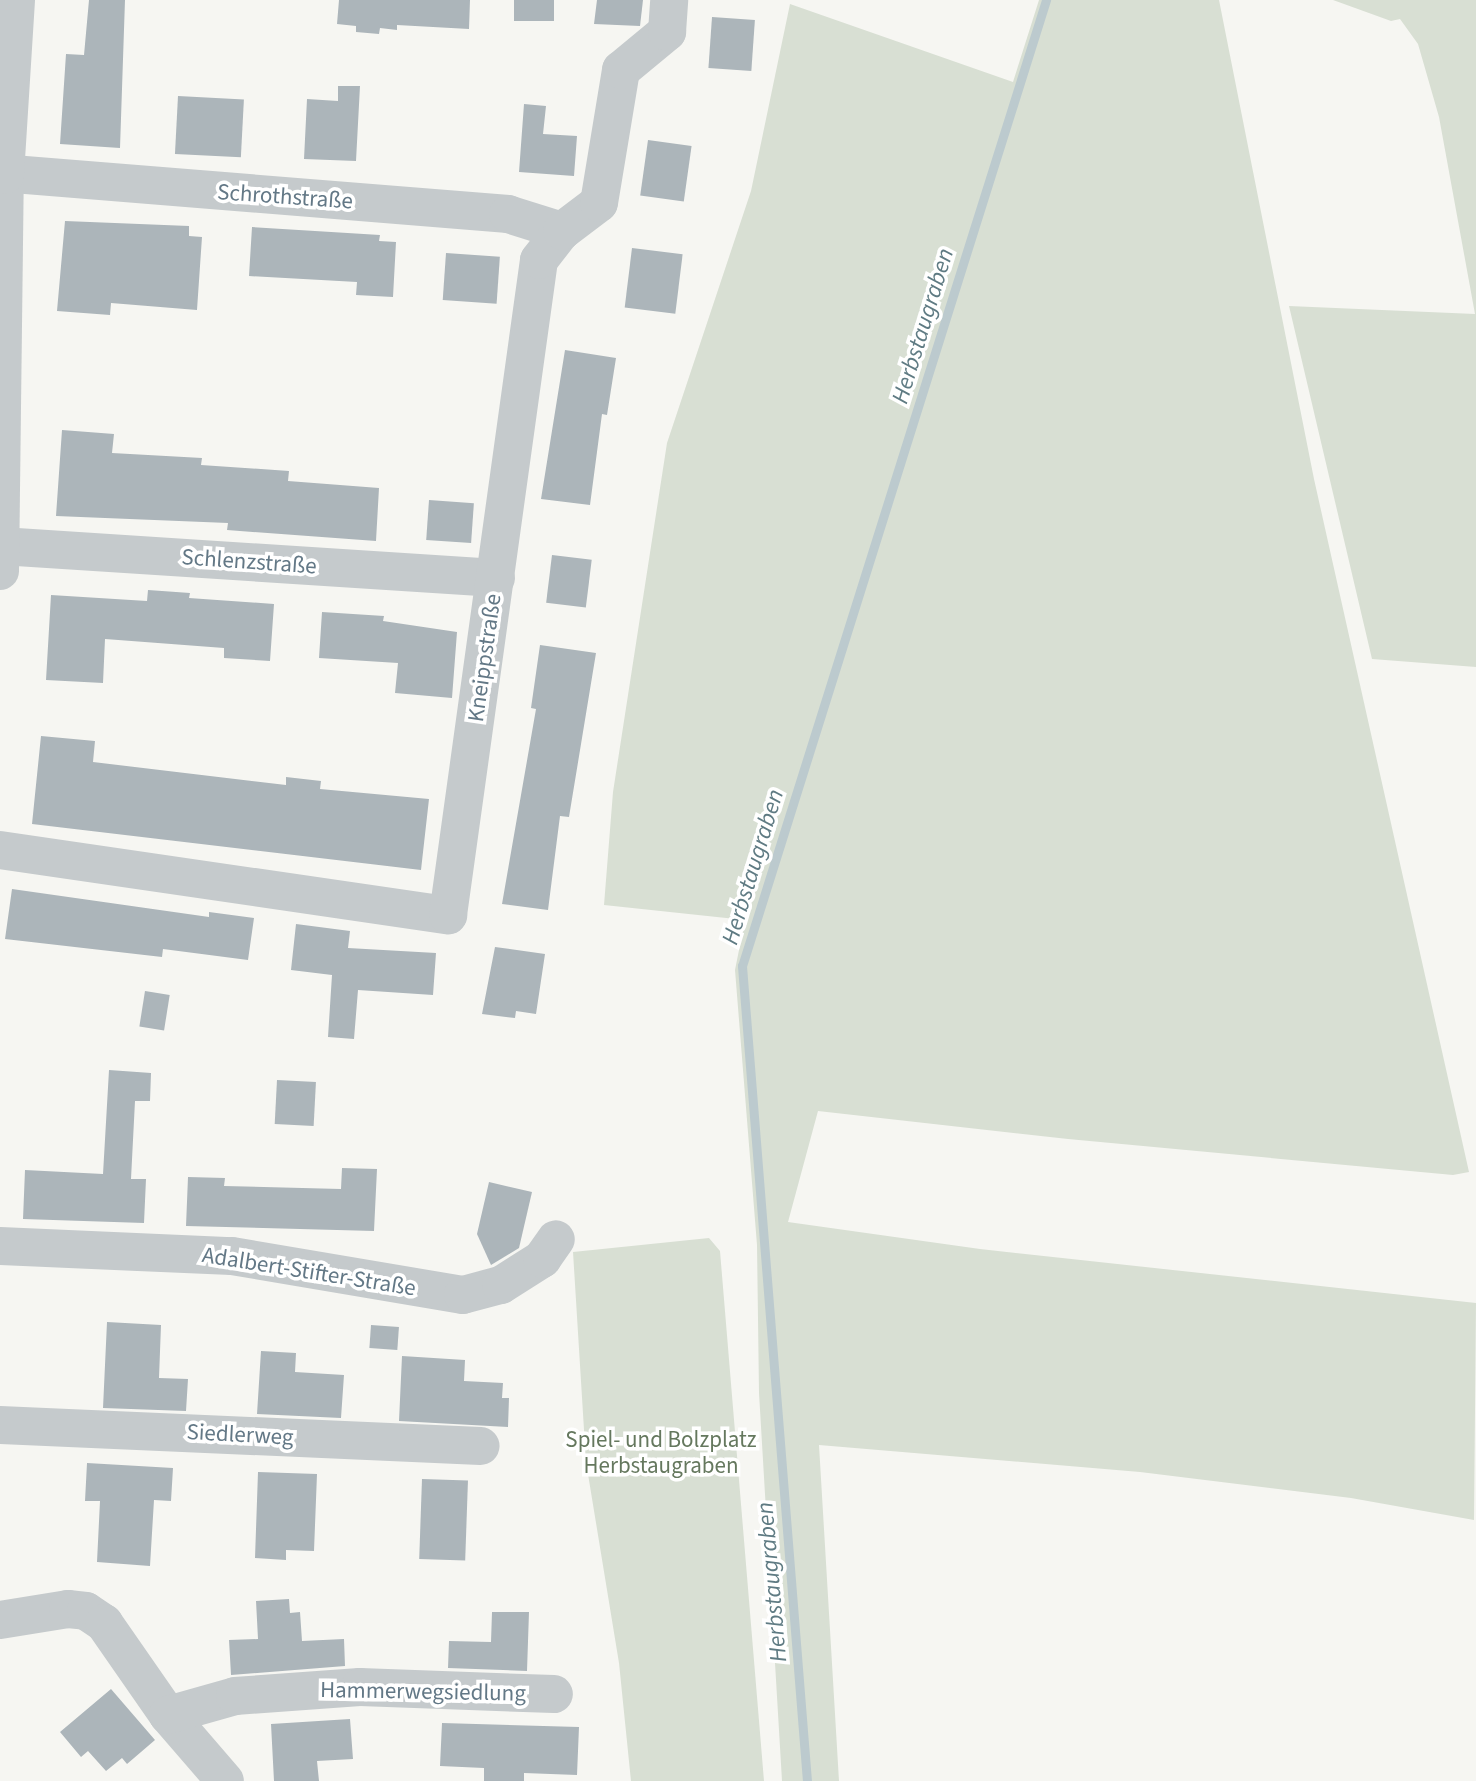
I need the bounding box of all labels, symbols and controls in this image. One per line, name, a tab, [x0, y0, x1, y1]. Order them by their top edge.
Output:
street label: Schrothstraße	[216, 178, 354, 216]
water label: Herbstaugraben	[886, 245, 960, 407]
street label: Schlenzstraße	[180, 544, 318, 580]
street label: Kneippstraße	[462, 592, 508, 724]
water label: Herbstaugraben	[716, 786, 790, 948]
street label: Adalbert-Stifter-Straße	[200, 1241, 418, 1303]
street label: Siedlerweg	[186, 1418, 294, 1452]
park label: Spiel- und Bolzplatz Herbstaugraben	[565, 1426, 757, 1480]
water label: Herbstaugraben	[751, 1501, 793, 1663]
street label: Hammerwegsiedlung	[320, 1676, 526, 1708]

